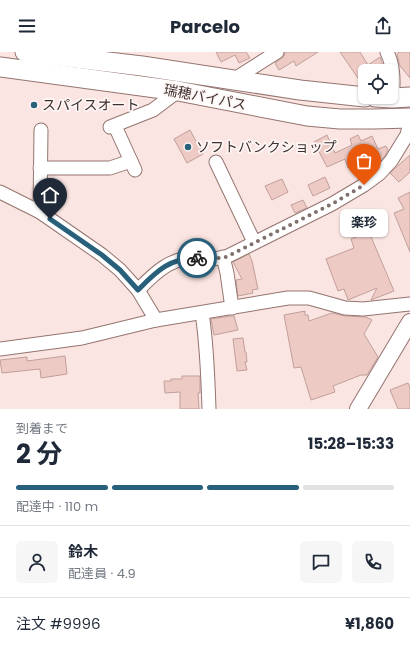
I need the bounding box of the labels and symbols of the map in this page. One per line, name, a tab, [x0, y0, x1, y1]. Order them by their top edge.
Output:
street label: 瑞穂バイパス	[162, 79, 248, 115]
place label: スパイスオート	[42, 95, 140, 115]
marker: スパイスオート	[29, 100, 39, 110]
place label: ソフトバンクショップ	[196, 137, 337, 157]
marker: ソフトバンクショップ	[183, 142, 193, 152]
pin	[347, 144, 381, 185]
pin	[33, 178, 67, 219]
callout: 楽珍	[340, 209, 388, 237]
courier	[177, 238, 217, 278]

